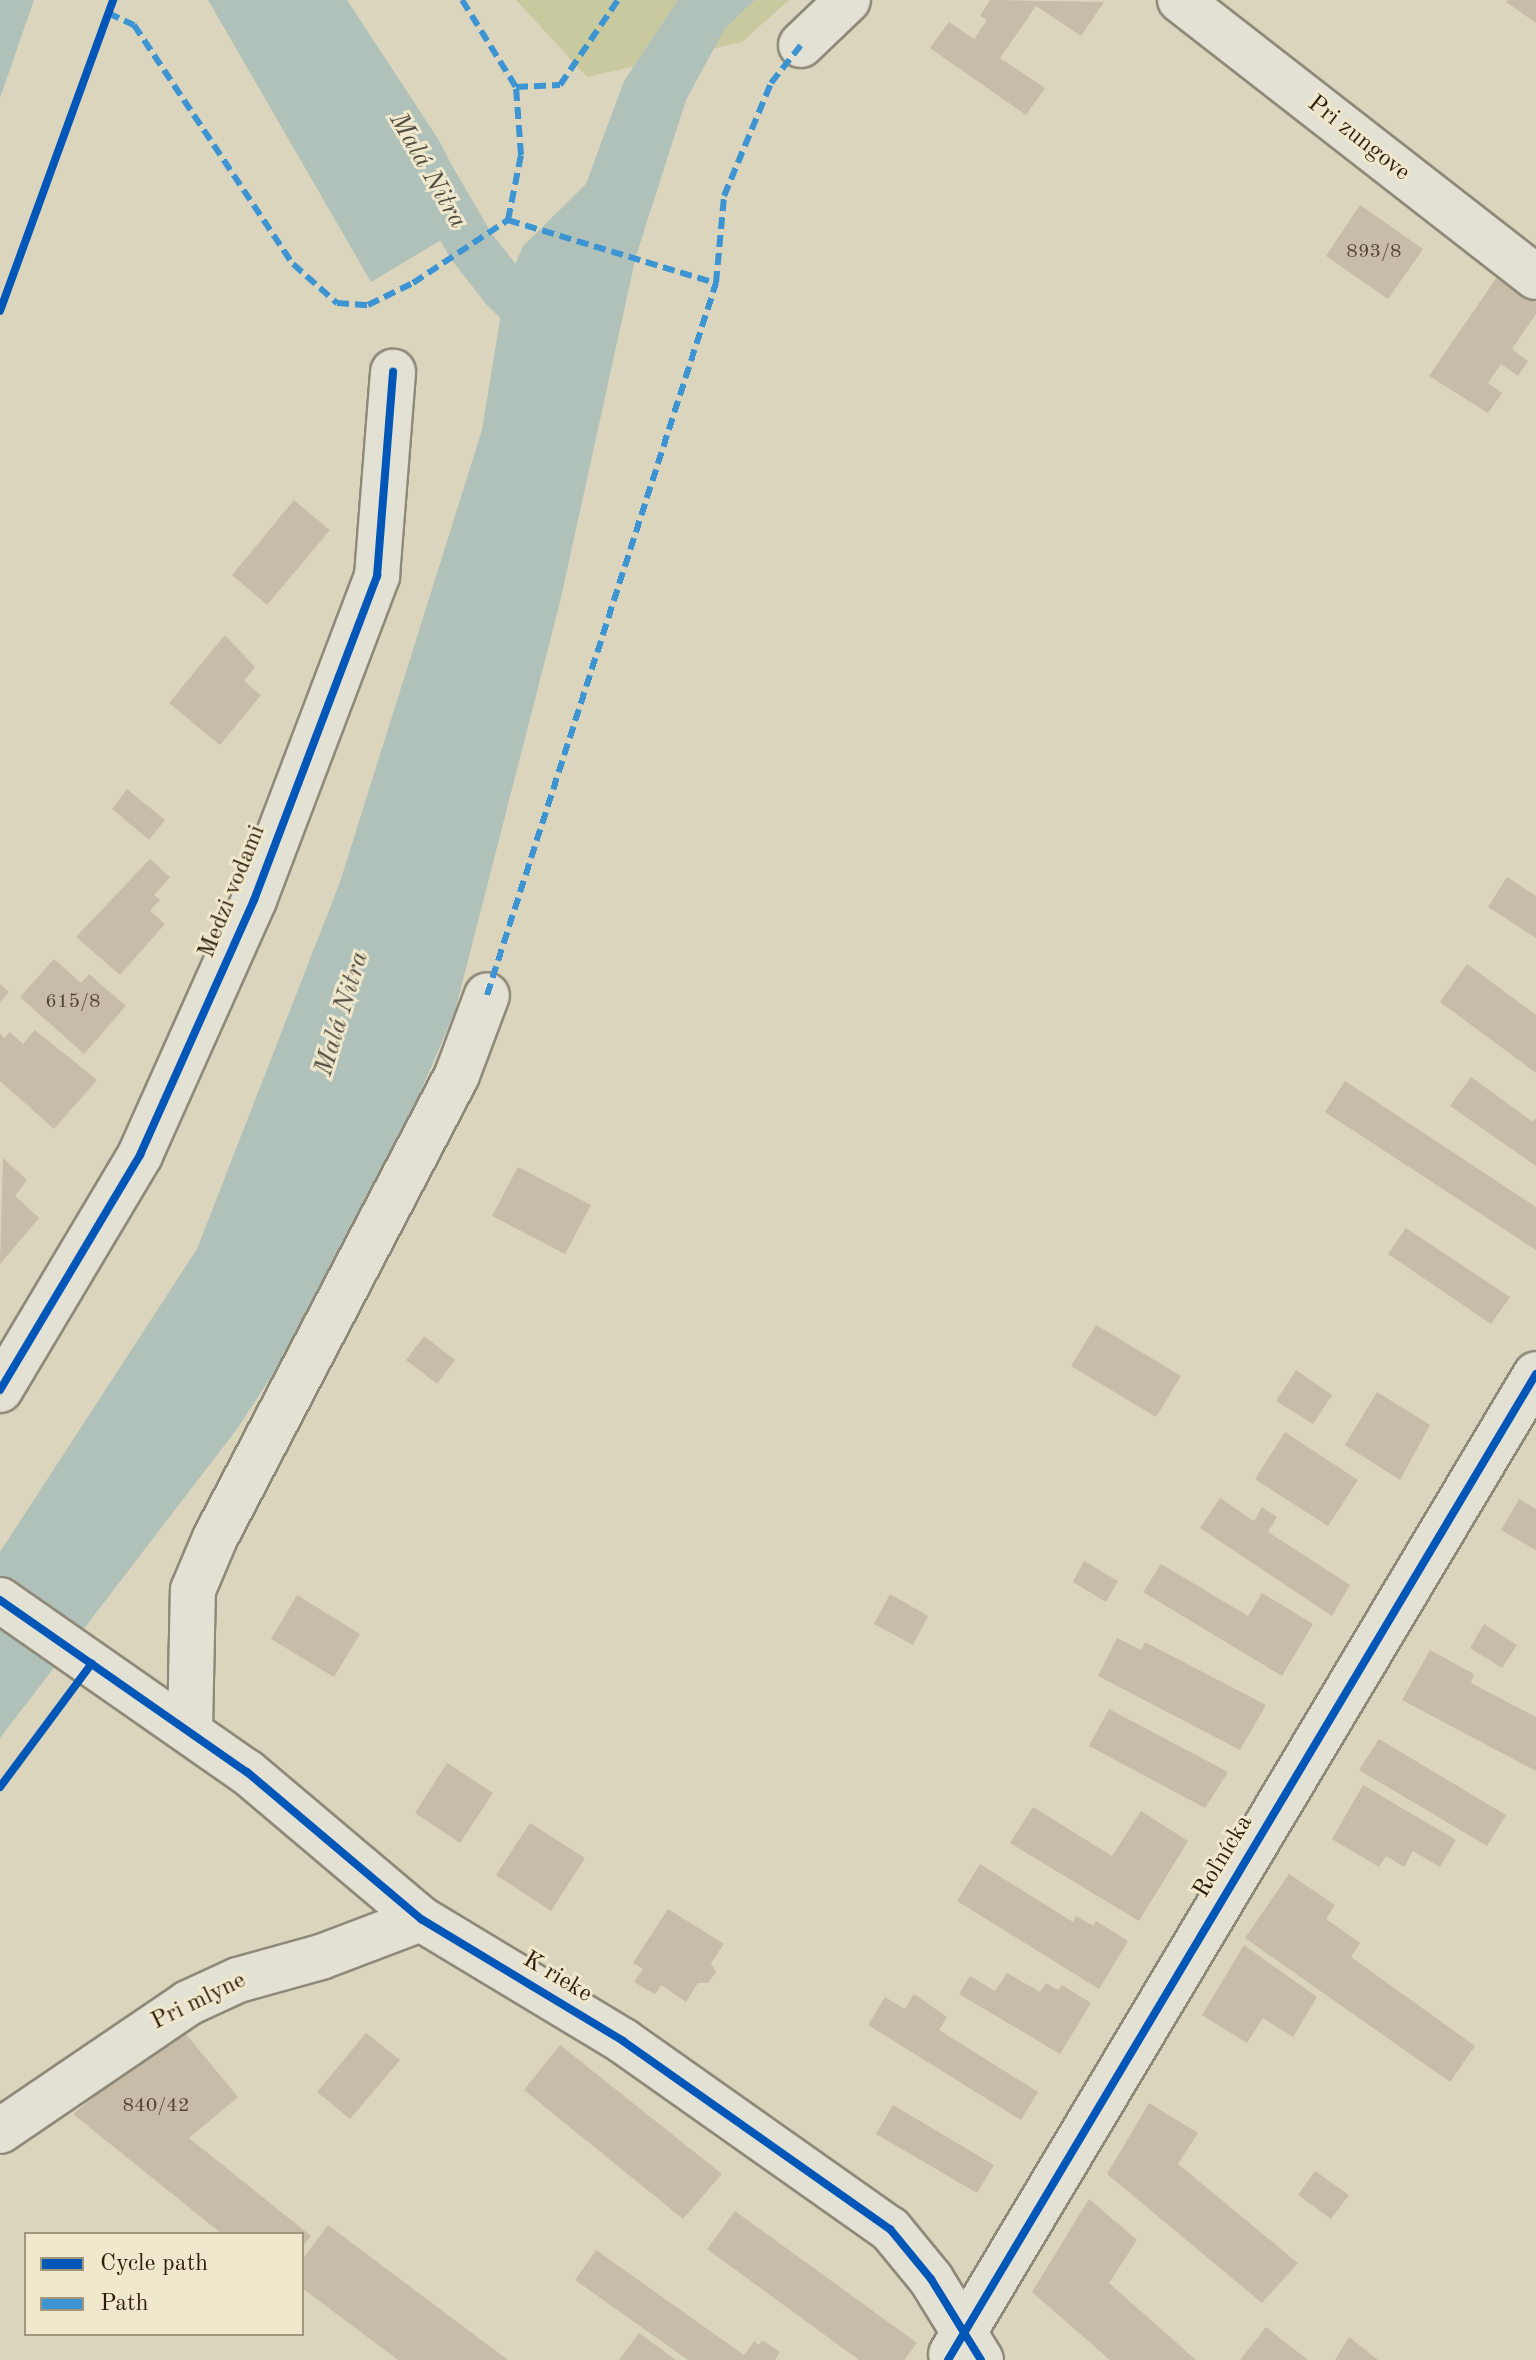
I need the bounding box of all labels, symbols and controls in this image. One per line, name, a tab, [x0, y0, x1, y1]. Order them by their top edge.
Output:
street label: Pri zungove	[1301, 90, 1415, 188]
water label: Malá Nitra	[381, 108, 473, 234]
house number: 893/8	[1346, 240, 1402, 264]
street label: Medzi vodami	[193, 821, 273, 963]
water label: Malá Nitra	[309, 948, 377, 1080]
house number: 615/8	[45, 990, 101, 1014]
street label: Roľnícka	[1188, 1810, 1260, 1904]
street label: K rieke	[517, 1946, 597, 2010]
street label: Pri mlyne	[147, 1967, 251, 2037]
house number: 840/42	[123, 2094, 189, 2118]
legend	[24, 2232, 304, 2336]
text: Cycle path	[100, 2252, 208, 2276]
text: Path	[100, 2292, 149, 2316]

